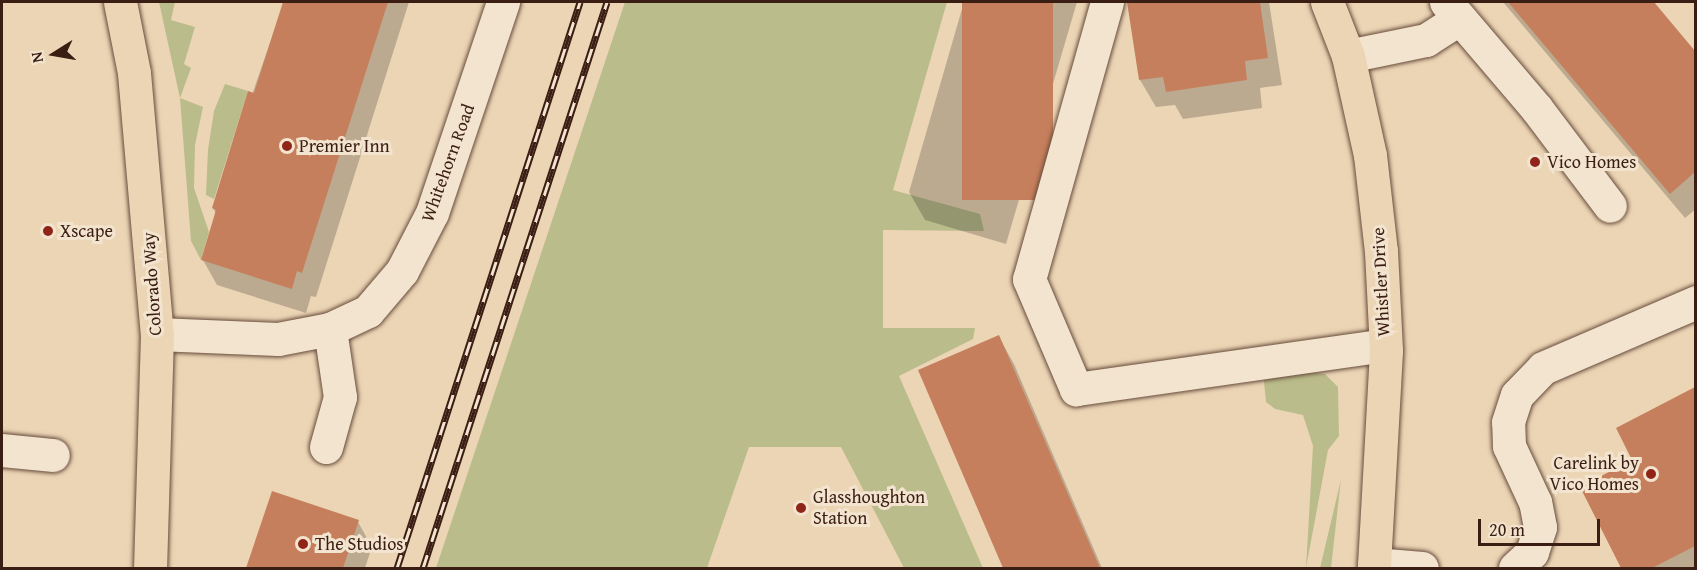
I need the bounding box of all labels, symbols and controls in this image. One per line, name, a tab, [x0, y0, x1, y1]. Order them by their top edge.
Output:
north arrow	[24, 24, 84, 84]
text: N	[24, 50, 49, 65]
street label: Whitehorn Road	[417, 101, 479, 225]
place label: Premier Inn	[299, 135, 390, 157]
marker: Premier Inn	[280, 139, 294, 153]
place label: Vico Homes	[1547, 151, 1636, 173]
marker: Vico Homes	[1528, 155, 1542, 169]
place label: Xscape	[60, 220, 113, 242]
marker: Xscape	[41, 224, 55, 238]
street label: Whistler Drive	[1367, 227, 1395, 337]
street label: Colorado Way	[138, 231, 166, 337]
place label: Carelink by Vico Homes	[1550, 453, 1639, 496]
marker: Carelink by Vico Homes	[1644, 467, 1658, 481]
place label: Glasshoughton Station	[813, 487, 925, 530]
marker: Glasshoughton Station	[794, 501, 808, 515]
scale bar	[1481, 507, 1602, 545]
text: 20 m	[1489, 516, 1525, 543]
place label: The Studios	[315, 533, 403, 555]
marker: The Studios	[296, 537, 310, 551]

